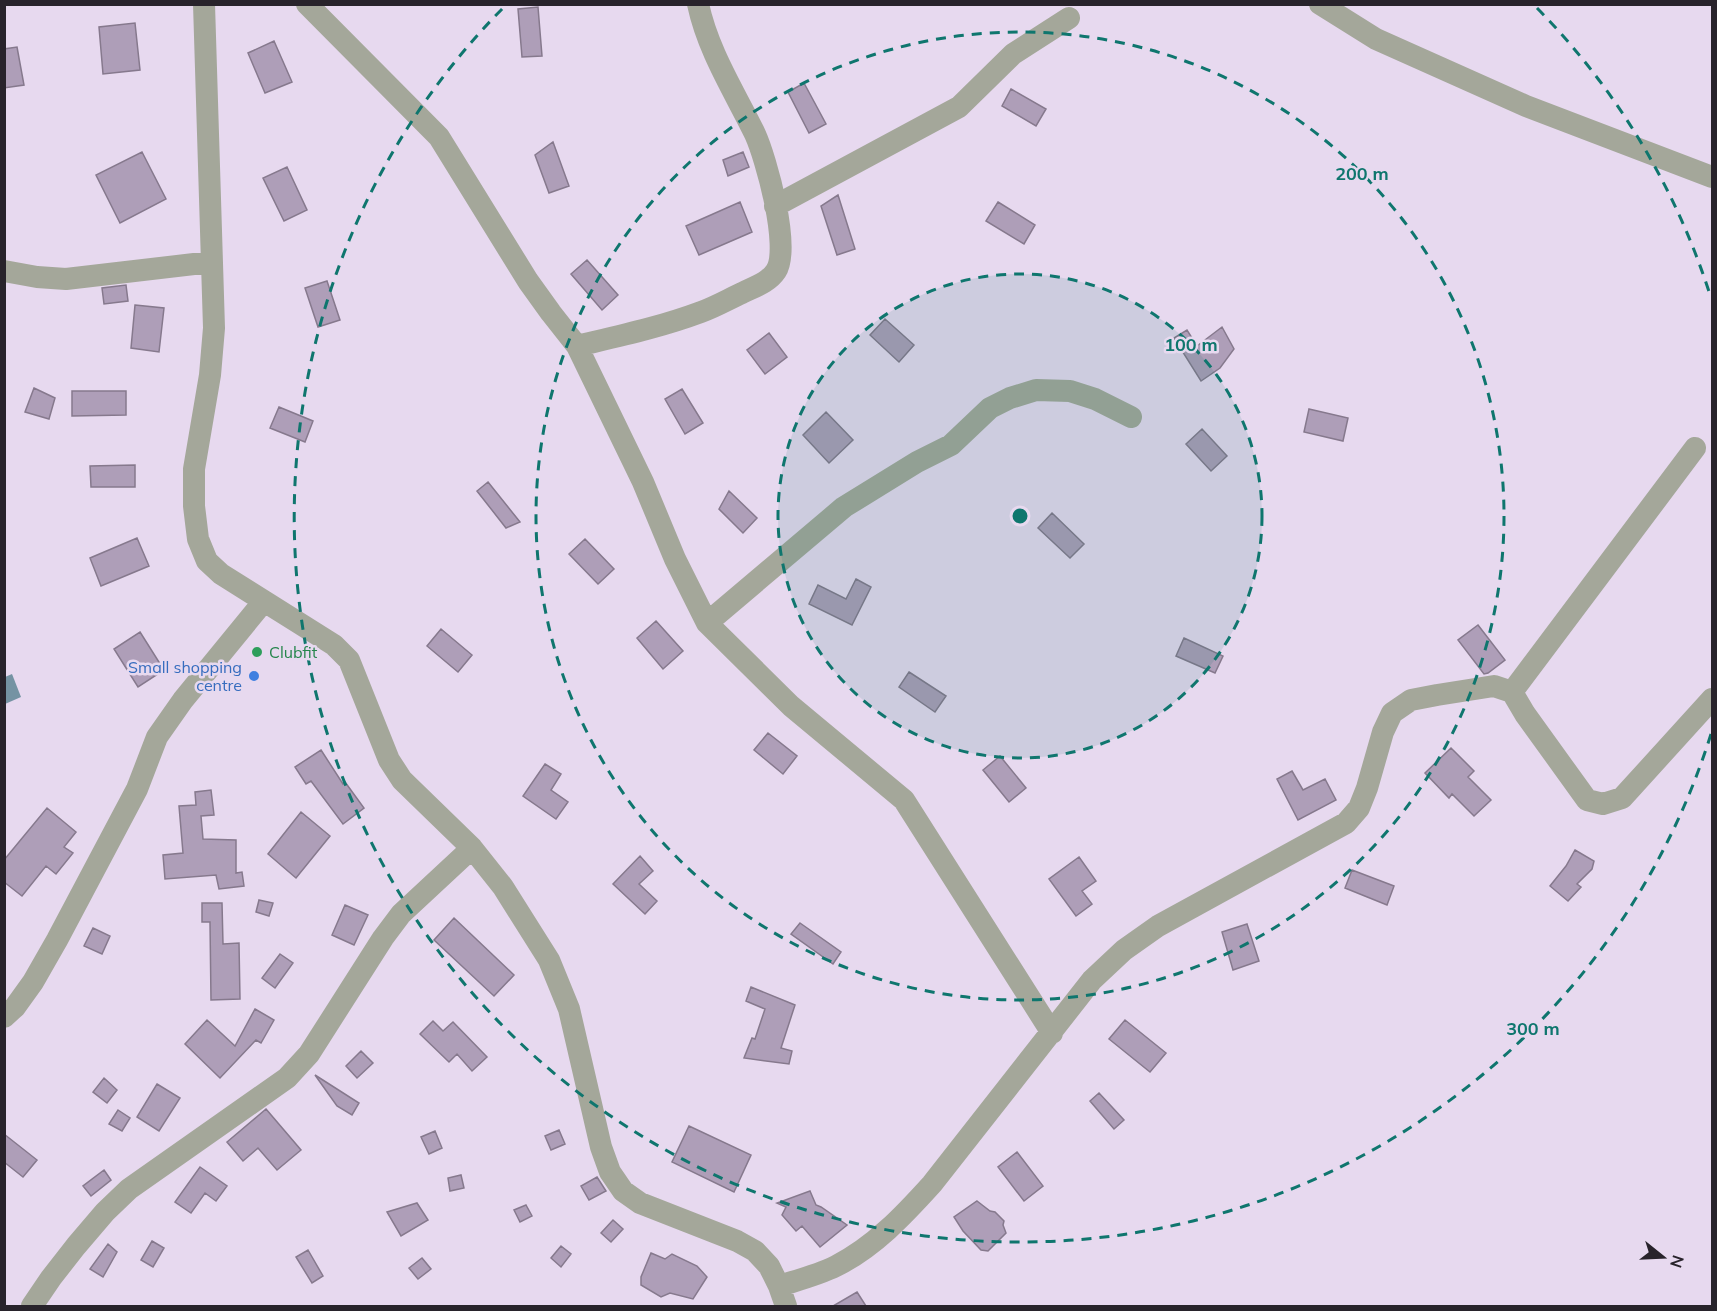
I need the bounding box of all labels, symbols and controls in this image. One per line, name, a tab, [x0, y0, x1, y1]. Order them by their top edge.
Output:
text: 200 m	[1335, 162, 1389, 185]
text: 100 m	[1164, 333, 1218, 356]
centre of rings	[1010, 506, 1030, 526]
place label: Clubfit	[269, 642, 318, 662]
marker: Clubfit	[250, 645, 264, 659]
place label: Small shopping centre	[128, 657, 242, 695]
marker: Small shopping centre	[247, 669, 261, 683]
text: 300 m	[1506, 1017, 1560, 1040]
north arrow	[1633, 1227, 1693, 1287]
text: N	[1666, 1253, 1689, 1270]

